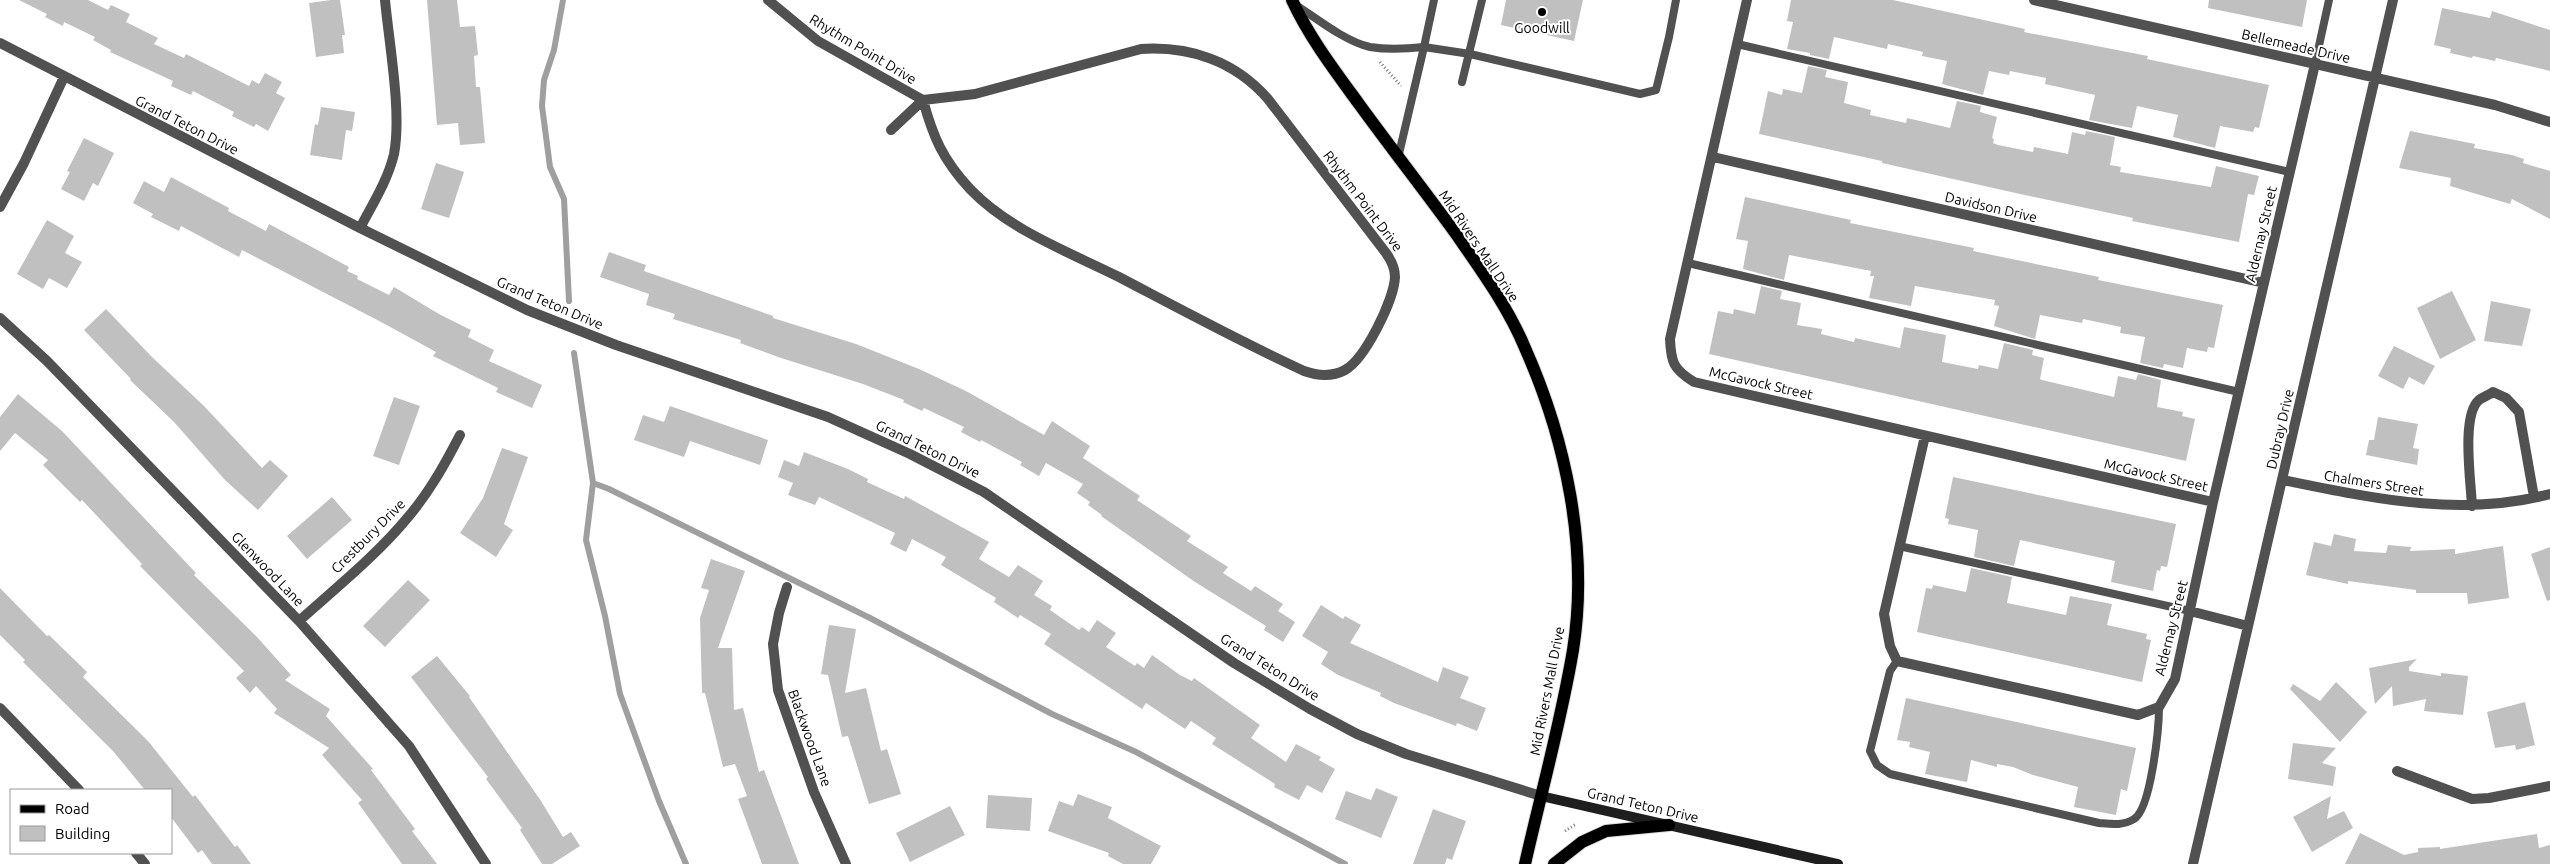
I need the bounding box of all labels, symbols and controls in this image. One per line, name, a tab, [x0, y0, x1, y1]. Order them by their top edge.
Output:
marker: Goodwill	[1536, 6, 1548, 18]
street label: Rhythm Point Drive	[807, 11, 919, 87]
place label: Goodwill	[1514, 20, 1570, 36]
street label: Bellemeade Drive	[2240, 26, 2352, 66]
street label: Grand Teton Drive	[133, 92, 241, 158]
street label: Rhythm Point Drive	[1320, 148, 1406, 254]
street label: Aldernay Street	[2242, 184, 2280, 284]
street label: Mid Rivers Mall Drive	[1436, 187, 1522, 305]
street label: Davidson Drive	[1943, 189, 2039, 225]
street label: Grand Teton Drive	[494, 273, 606, 333]
street label: McGavock Street	[1708, 363, 1815, 403]
street label: Dubray Drive	[2263, 387, 2297, 471]
street label: Grand Teton Drive	[873, 417, 983, 481]
street label: McGavock Street	[2103, 455, 2210, 495]
street label: Chalmers Street	[2323, 467, 2426, 499]
street label: Crestbury Drive	[328, 496, 408, 576]
street label: Glenwood Lane	[228, 528, 308, 610]
street label: Aldernay Street	[2151, 578, 2191, 678]
street label: Mid Rivers Mall Drive	[1527, 625, 1567, 757]
street label: Grand Teton Drive	[1217, 630, 1323, 704]
street label: Blackwood Lane	[785, 687, 835, 789]
street label: Grand Teton Drive	[1586, 784, 1700, 826]
legend	[10, 789, 172, 854]
text: Road	[55, 800, 90, 817]
text: Building	[55, 825, 110, 842]

